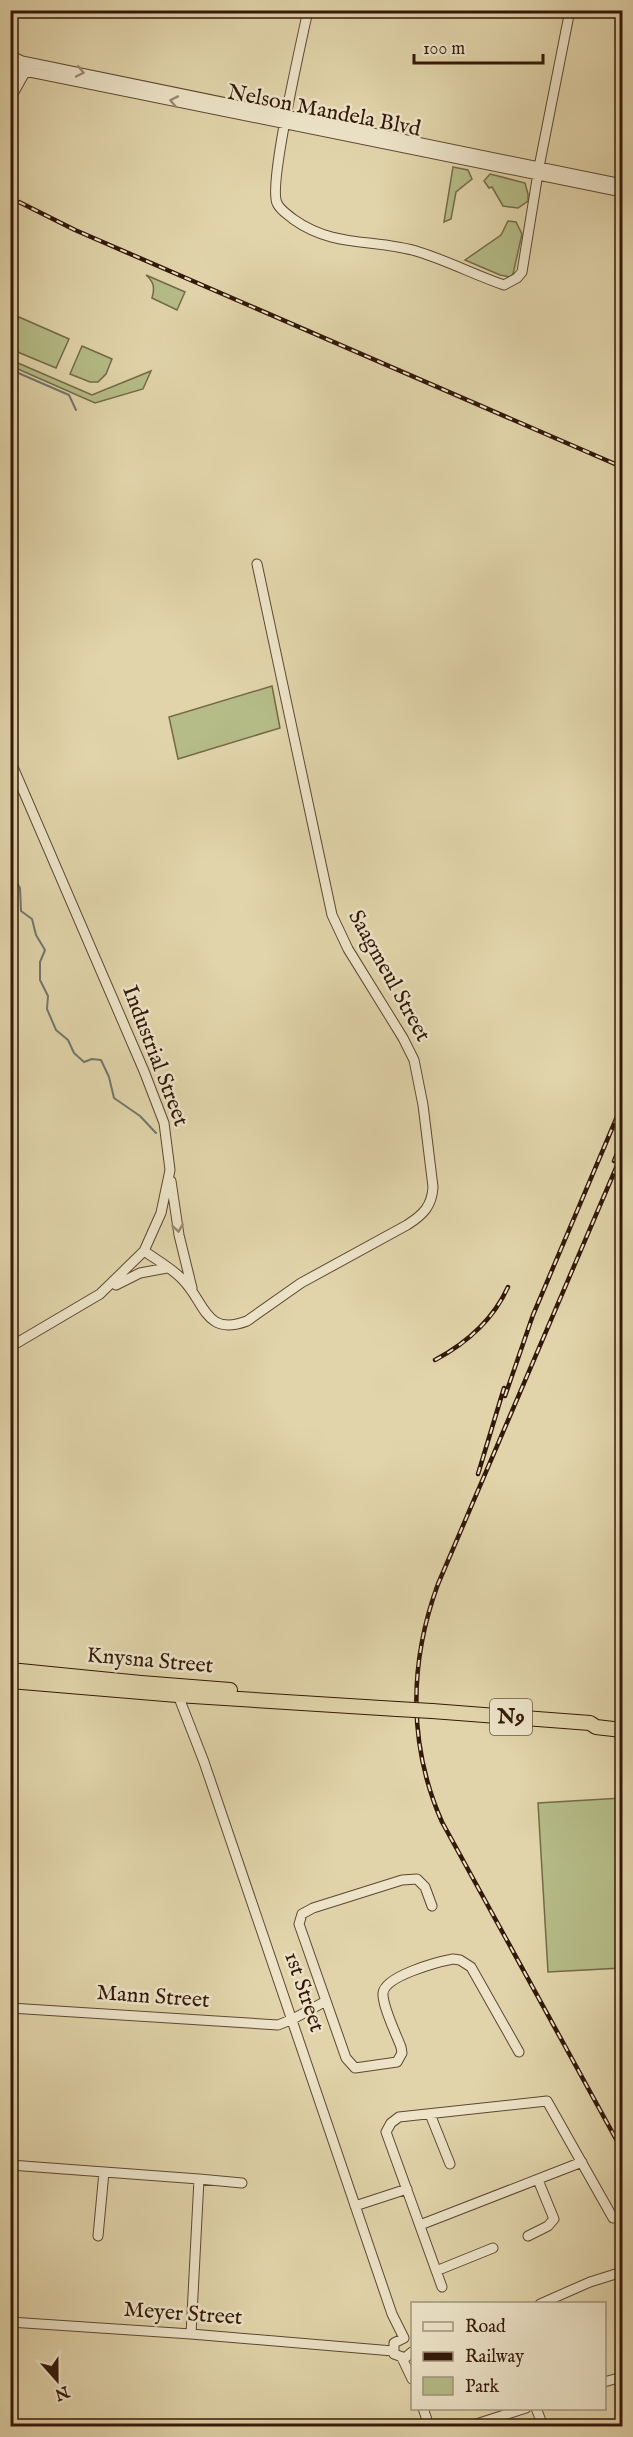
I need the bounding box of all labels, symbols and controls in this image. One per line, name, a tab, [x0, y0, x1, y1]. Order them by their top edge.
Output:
scale bar	[414, 27, 543, 65]
text: 100 m	[423, 38, 465, 61]
one-way arrow	[74, 65, 84, 78]
street label: Nelson Mandela Blvd	[225, 79, 423, 144]
one-way arrow	[170, 95, 180, 108]
street label: Saagmeul Street	[341, 905, 437, 1047]
street label: Industrial Street	[115, 982, 195, 1131]
one-way arrow	[172, 1223, 184, 1232]
street label: Knysna Street	[86, 1642, 215, 1681]
road number: N9	[490, 1699, 532, 1735]
street label: 1st Street	[277, 1948, 331, 2036]
street label: Mann Street	[96, 1979, 211, 2015]
street label: Meyer Street	[123, 2296, 244, 2332]
legend	[411, 2302, 606, 2410]
text: Road	[465, 2316, 506, 2339]
text: Railway	[465, 2346, 524, 2369]
north arrow	[27, 2350, 87, 2410]
text: Park	[465, 2376, 500, 2399]
text: N	[51, 2380, 73, 2404]

